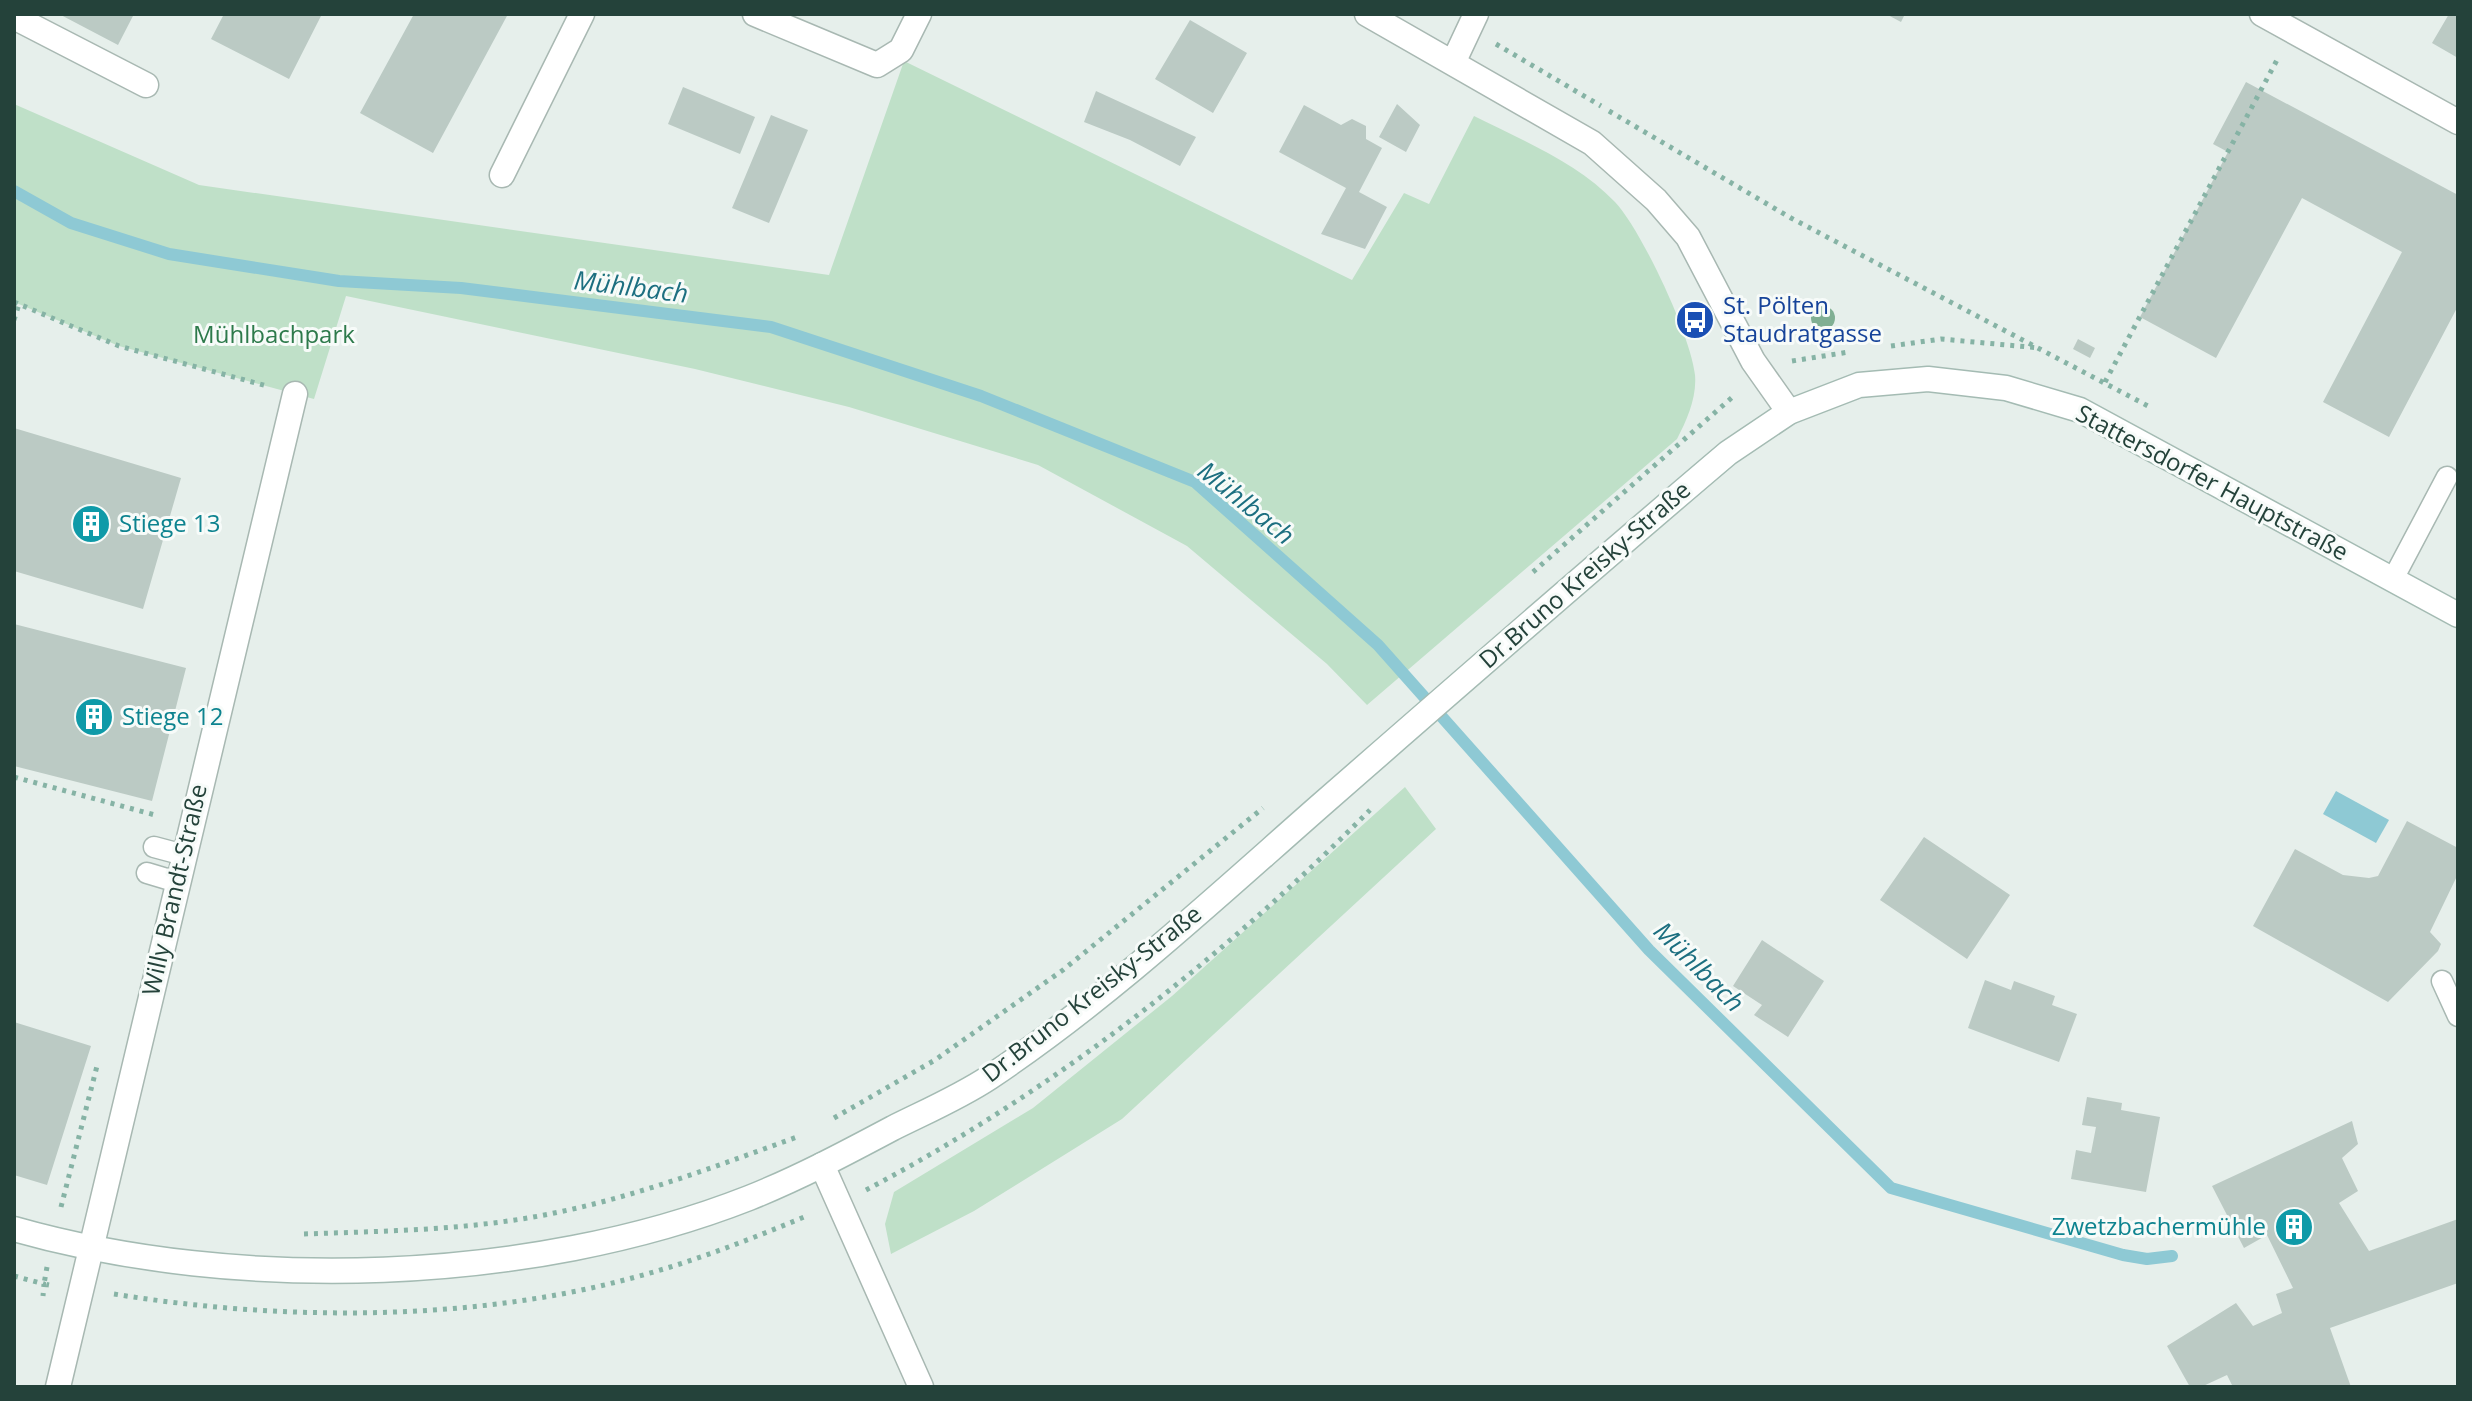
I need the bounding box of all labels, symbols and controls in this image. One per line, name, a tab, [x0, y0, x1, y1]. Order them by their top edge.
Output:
water label: Mühlbach	[572, 261, 690, 311]
place label: St. Pölten Staudratgasse	[1723, 288, 1882, 349]
bus stop icon: St. Pölten Staudratgasse	[1674, 299, 1716, 341]
park label: Mühlbachpark	[193, 317, 355, 350]
street label: Stattersdorfer Hauptstraße	[2071, 396, 2355, 568]
water label: Mühlbach	[1191, 452, 1303, 552]
street label: Dr.Bruno Kreisky-Straße	[1471, 473, 1697, 675]
building icon: Stiege 13	[70, 503, 112, 545]
place label: Stiege 13	[119, 506, 220, 539]
building icon: Stiege 12	[73, 696, 115, 738]
place label: Stiege 12	[122, 699, 223, 732]
street label: Willy Brandt-Straße	[133, 781, 214, 999]
street label: Dr.Bruno Kreisky-Straße	[975, 897, 1208, 1089]
water label: Mühlbach	[1646, 913, 1753, 1020]
building icon: Zwetzbachermühle	[2273, 1206, 2315, 1248]
place label: Zwetzbachermühle	[2052, 1209, 2266, 1242]

